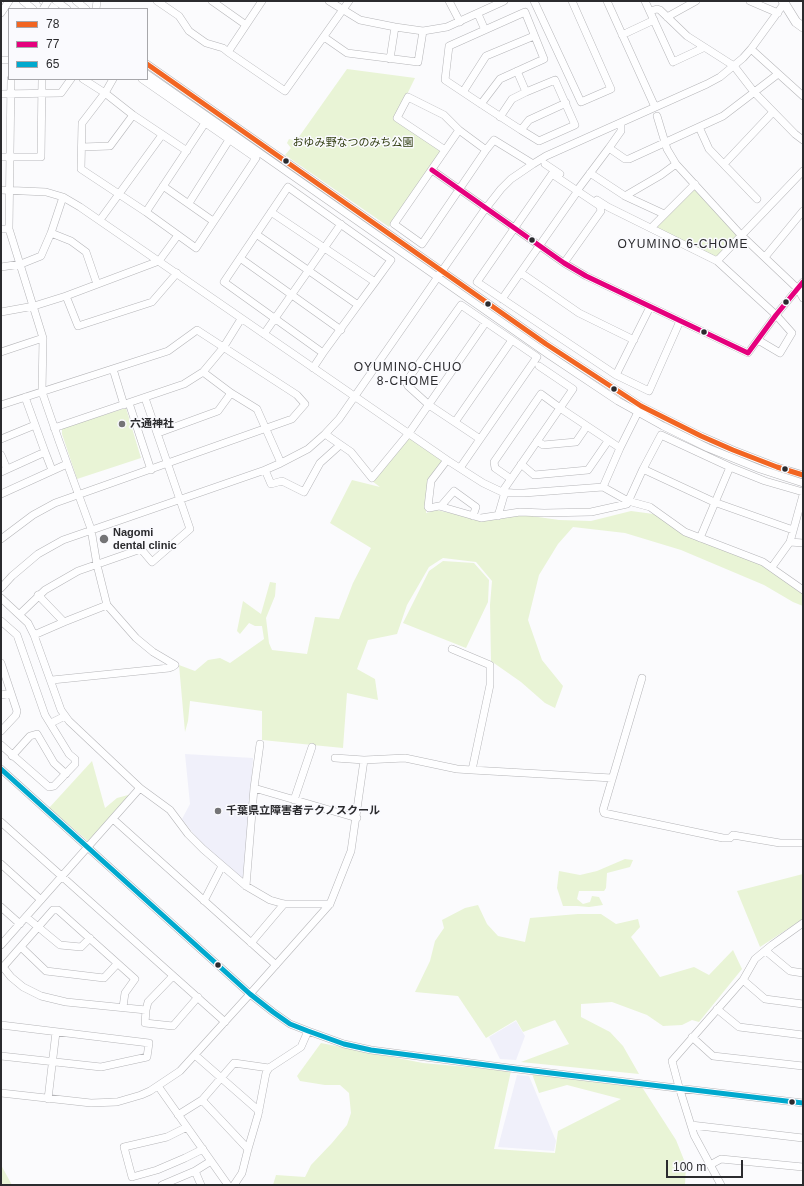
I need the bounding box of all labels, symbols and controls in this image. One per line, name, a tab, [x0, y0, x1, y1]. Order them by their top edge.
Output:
legend	[8, 8, 148, 80]
text: 78	[46, 17, 59, 31]
text: 77	[46, 37, 59, 51]
text: 65	[46, 57, 59, 71]
park label: おゆみ野なつのみち公園	[293, 136, 413, 150]
unlabelled marker	[281, 156, 291, 166]
unlabelled marker	[527, 235, 537, 245]
district label: OYUMINO 6-CHOME	[617, 238, 749, 252]
unlabelled marker	[781, 297, 791, 307]
unlabelled marker	[483, 299, 493, 309]
unlabelled marker	[699, 327, 709, 337]
district label: OYUMINO-CHUO 8-CHOME	[354, 361, 462, 389]
unlabelled marker	[609, 384, 619, 394]
place label: 六通神社	[130, 417, 174, 431]
marker: 六通神社	[117, 419, 127, 429]
unlabelled marker	[780, 464, 790, 474]
place label: Nagomi dental clinic	[113, 526, 177, 552]
marker: Nagomi dental clinic	[98, 533, 110, 545]
place label: 千葉県立障害者テクノスクール	[226, 804, 380, 818]
marker: 千葉県立障害者テクノスクール	[213, 806, 223, 816]
unlabelled marker	[213, 960, 223, 970]
unlabelled marker	[787, 1097, 797, 1107]
scale bar	[668, 1152, 745, 1178]
text: 100 m	[673, 1160, 706, 1174]

